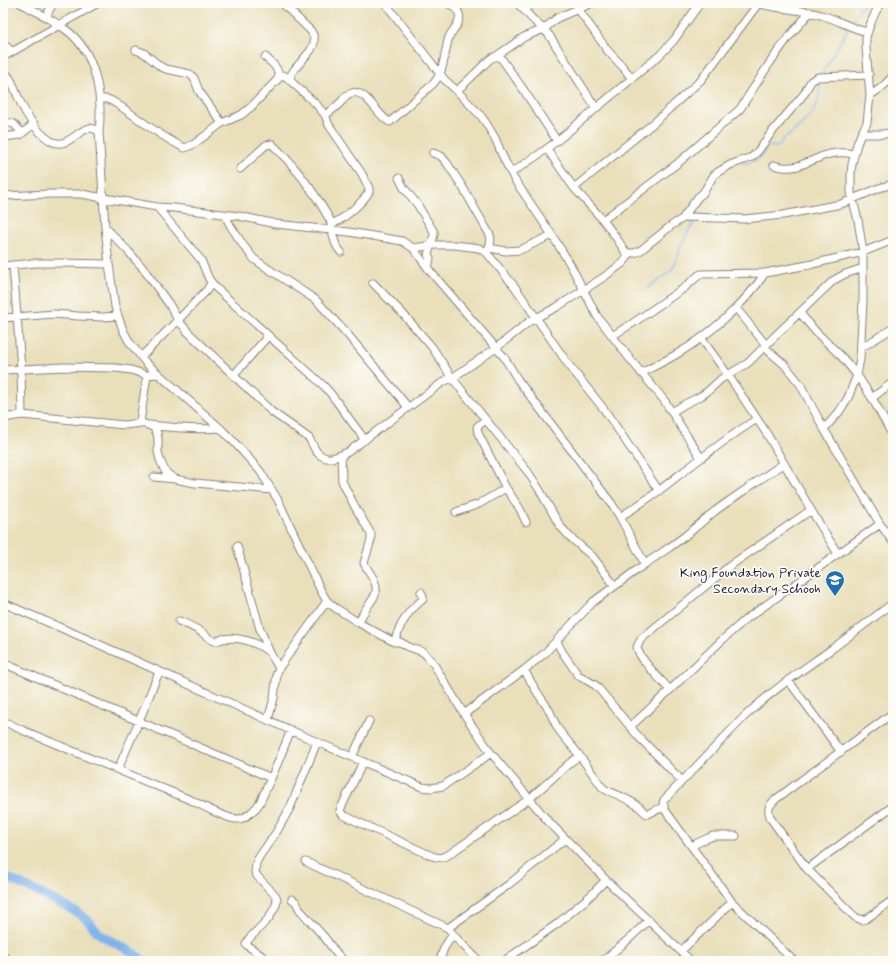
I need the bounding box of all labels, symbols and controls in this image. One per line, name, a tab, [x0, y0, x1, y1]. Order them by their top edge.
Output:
place label: King Foundation Private Secondary Schooh	[680, 564, 821, 598]
school or university icon: King Foundation Private Secondary Schooh	[824, 569, 846, 597]

